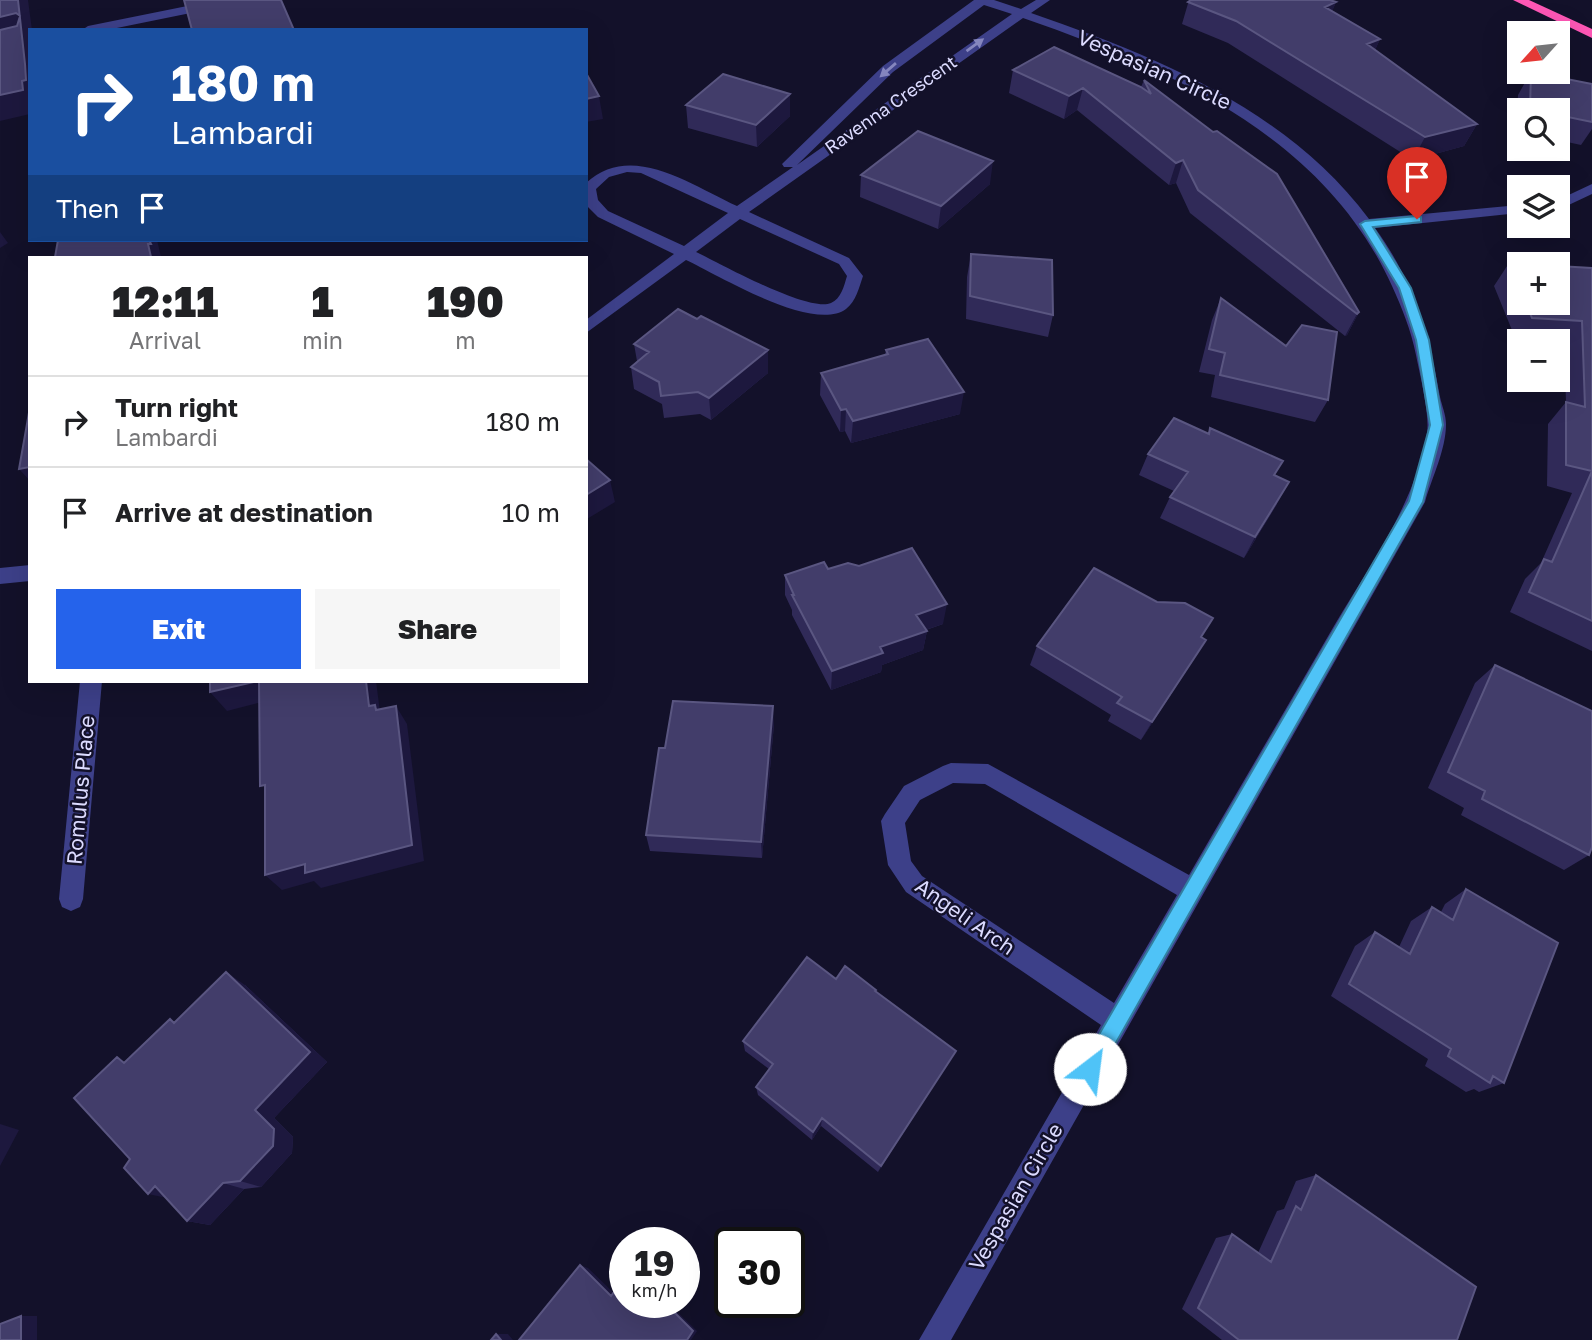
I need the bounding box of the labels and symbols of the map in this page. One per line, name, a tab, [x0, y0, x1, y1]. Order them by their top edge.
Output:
north arrow	[1507, 21, 1570, 84]
street label: Vespasian Circle	[1073, 24, 1235, 115]
one-way arrow	[966, 38, 984, 52]
street label: Ravenna Crescent	[820, 50, 961, 158]
one-way arrow	[879, 62, 896, 77]
pin	[1387, 147, 1447, 219]
street label: Romulus Place	[61, 714, 99, 866]
street label: Angeli Arch	[911, 872, 1021, 960]
position arrow	[1053, 1032, 1127, 1106]
street label: Vespasian Circle	[962, 1118, 1068, 1275]
speed limit sign: 30	[714, 1227, 805, 1318]

